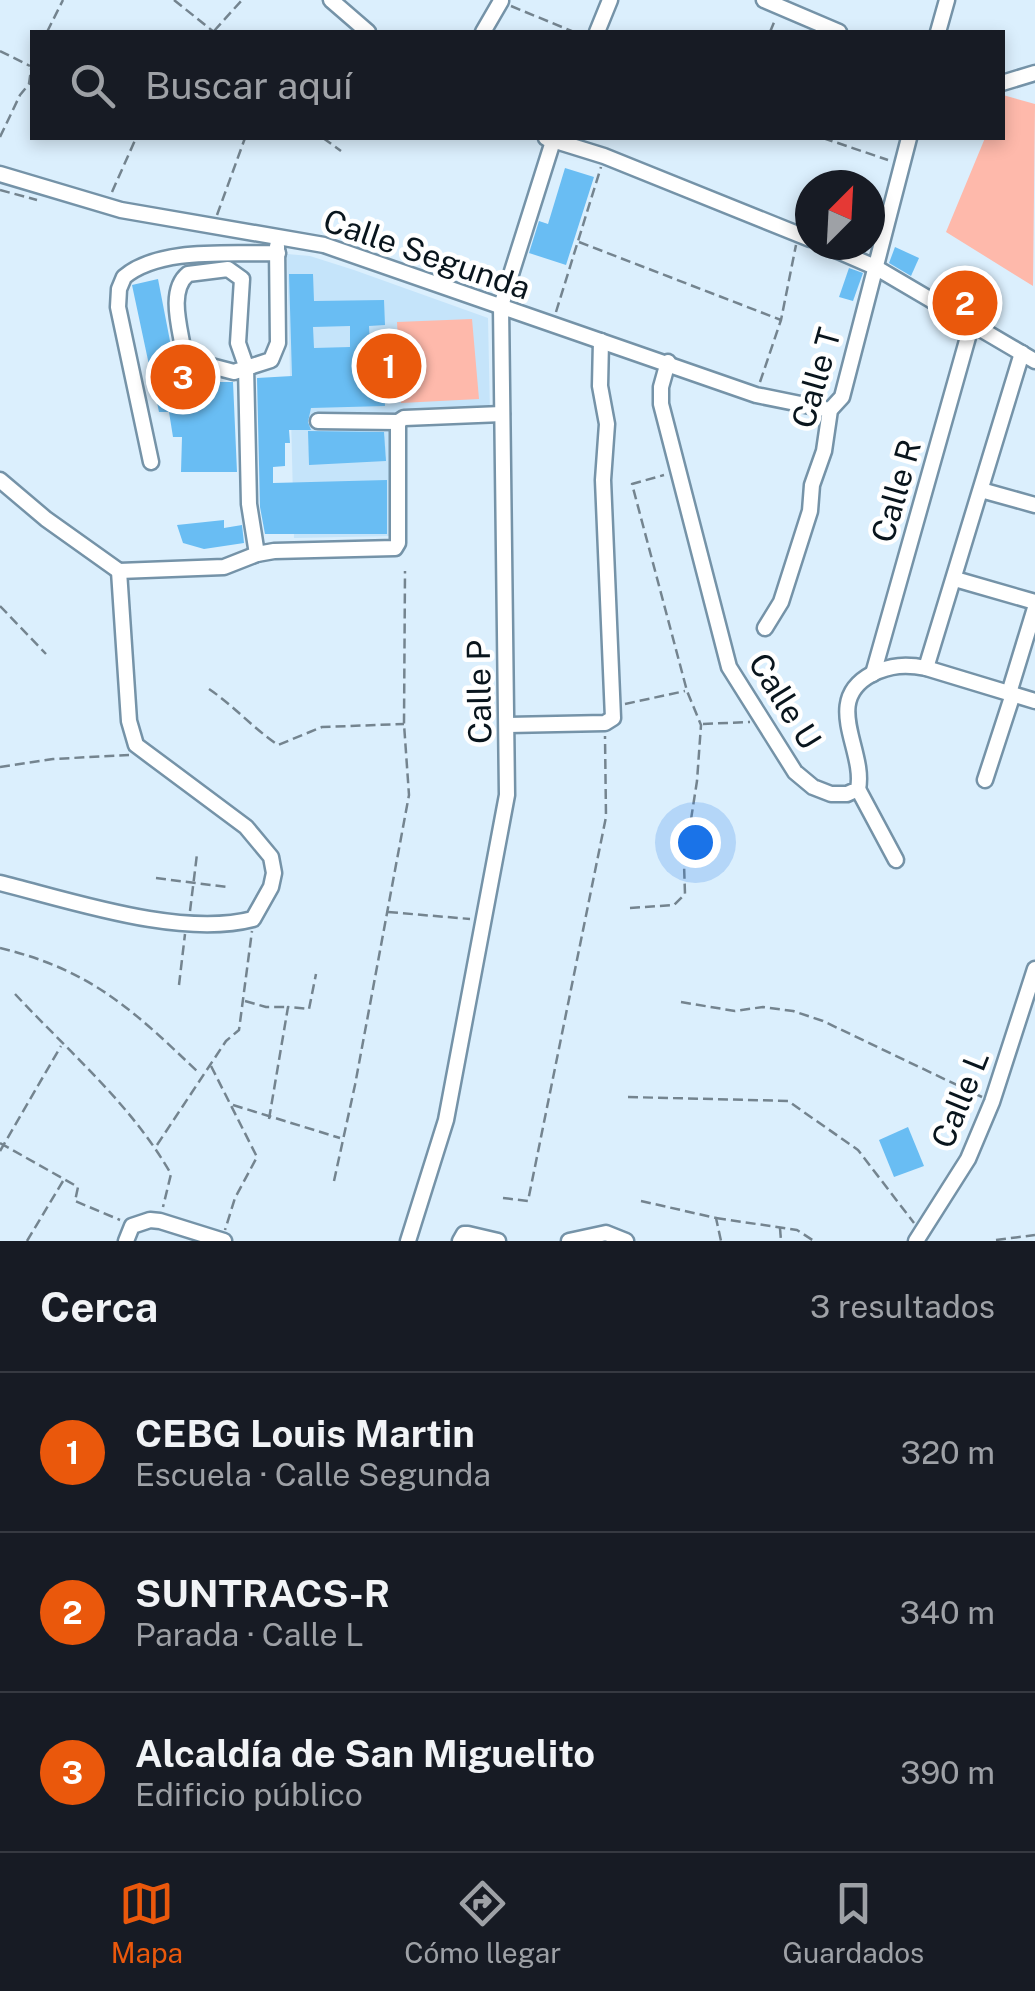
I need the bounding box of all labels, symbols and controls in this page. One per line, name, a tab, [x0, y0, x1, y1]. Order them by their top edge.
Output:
search box	[30, 30, 1005, 140]
icon: search	[65, 58, 120, 113]
text: Buscar aquí	[145, 63, 352, 108]
north arrow	[795, 170, 885, 260]
street label: Calle Segunda	[319, 201, 535, 307]
pin: 2	[932, 266, 998, 340]
street label: Calle T	[784, 324, 848, 432]
pin: 1	[356, 328, 422, 404]
pin: 3	[150, 340, 216, 414]
street label: Calle R	[864, 435, 928, 547]
street label: Calle P	[460, 640, 498, 744]
street label: Calle U	[741, 646, 829, 756]
your location	[670, 817, 721, 868]
street label: Calle L	[924, 1045, 996, 1153]
text: Cerca	[40, 1282, 158, 1331]
text: 3 resultados	[810, 1288, 995, 1325]
text: CEBG Louis Martin	[135, 1411, 475, 1456]
text: 1	[66, 1434, 79, 1471]
text: 320 m	[901, 1434, 995, 1471]
text: Escuela · Calle Segunda	[135, 1456, 491, 1493]
text: SUNTRACS-R	[135, 1571, 390, 1616]
text: 2	[62, 1594, 83, 1631]
text: 340 m	[900, 1594, 995, 1631]
text: Parada · Calle L	[135, 1616, 364, 1653]
text: Alcaldía de San Miguelito	[135, 1731, 595, 1776]
text: 3	[62, 1754, 83, 1791]
text: 390 m	[900, 1754, 995, 1791]
text: Edificio público	[135, 1776, 363, 1813]
tab: Mapa	[111, 1876, 183, 1969]
tab: Cómo llegar	[404, 1876, 561, 1969]
tab: Guardados	[782, 1876, 924, 1969]

